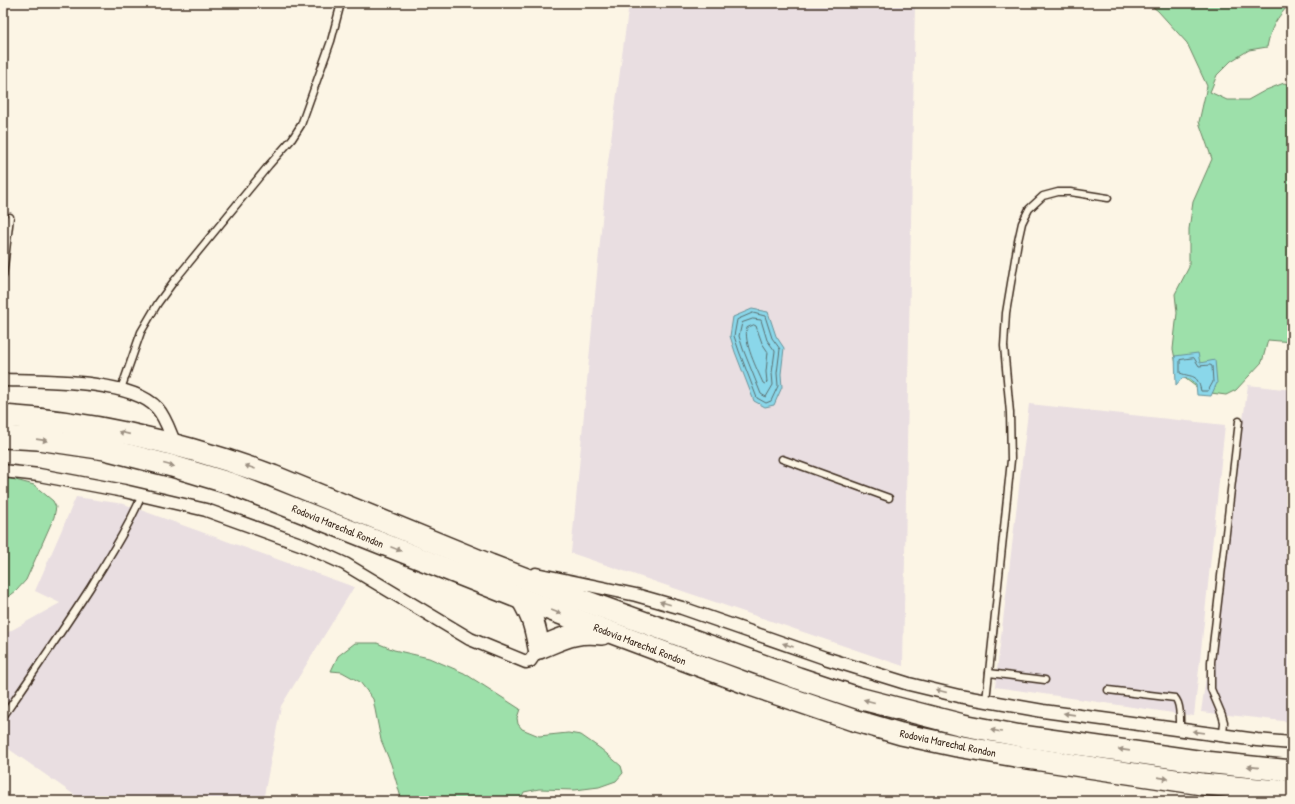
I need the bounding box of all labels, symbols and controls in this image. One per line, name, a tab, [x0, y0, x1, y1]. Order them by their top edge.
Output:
one-way arrow	[118, 429, 131, 435]
one-way arrow	[36, 437, 48, 443]
one-way arrow	[163, 462, 175, 468]
one-way arrow	[243, 464, 255, 470]
street label: Rodovia Marechal Rondon	[290, 501, 386, 551]
one-way arrow	[391, 546, 402, 552]
one-way arrow	[659, 600, 671, 606]
one-way arrow	[550, 610, 562, 616]
street label: Rodovia Marechal Rondon	[592, 620, 688, 668]
one-way arrow	[782, 642, 794, 648]
one-way arrow	[935, 688, 947, 694]
one-way arrow	[863, 698, 875, 704]
one-way arrow	[1063, 711, 1075, 718]
street label: Rodovia Marechal Rondon	[899, 726, 997, 760]
one-way arrow	[990, 728, 1002, 734]
one-way arrow	[1192, 729, 1204, 735]
one-way arrow	[1118, 747, 1130, 754]
one-way arrow	[1247, 764, 1259, 770]
one-way arrow	[1157, 775, 1169, 781]

